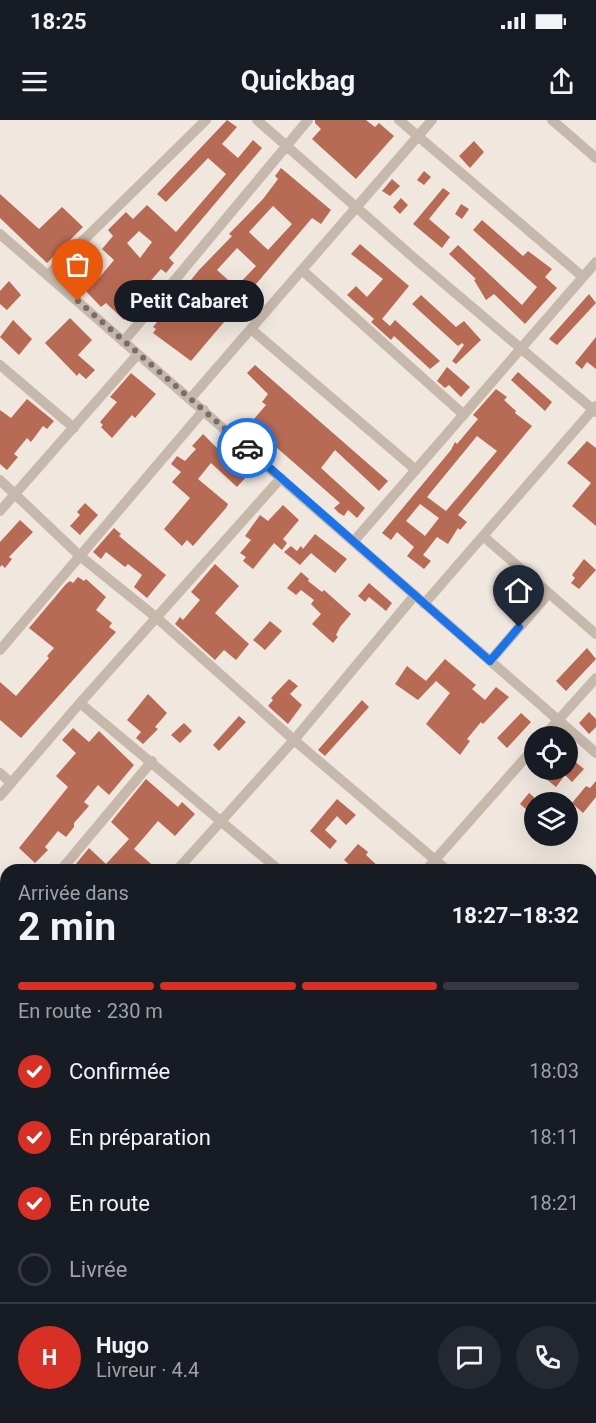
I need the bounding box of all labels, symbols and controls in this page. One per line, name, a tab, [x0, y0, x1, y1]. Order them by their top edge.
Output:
text: 18:25	[30, 9, 87, 34]
icon: menu	[18, 65, 51, 98]
text: Quickbag	[241, 65, 355, 97]
icon: share	[545, 65, 578, 98]
pin	[52, 239, 103, 301]
icon: bag	[61, 248, 94, 281]
callout: Petit Cabaret	[114, 280, 264, 322]
text: Petit Cabaret	[130, 289, 248, 313]
courier	[217, 418, 277, 478]
icon: car	[231, 432, 264, 465]
pin	[493, 565, 544, 627]
icon: home	[502, 574, 535, 607]
map controls	[524, 726, 578, 846]
button: locate	[524, 726, 578, 780]
button: layers	[524, 792, 578, 846]
text: Arrivée dans	[18, 881, 129, 905]
text: 18:27–18:32	[452, 903, 579, 928]
text: 2 min	[18, 904, 116, 950]
text: En route · 230 m	[18, 999, 163, 1023]
icon: check	[18, 1055, 51, 1088]
text: Confirmée	[69, 1059, 170, 1084]
text: 18:03	[529, 1059, 579, 1083]
icon: check	[18, 1121, 51, 1154]
text: En préparation	[69, 1125, 211, 1150]
text: 18:11	[529, 1125, 579, 1149]
icon: check	[18, 1187, 51, 1220]
text: En route	[69, 1191, 150, 1216]
text: 18:21	[529, 1191, 579, 1215]
text: Livrée	[69, 1257, 127, 1282]
button: chat	[438, 1326, 501, 1389]
button: phone	[516, 1326, 579, 1389]
text: Hugo	[96, 1333, 149, 1358]
text: H	[42, 1345, 57, 1370]
text: Livreur · 4.4	[96, 1358, 199, 1382]

